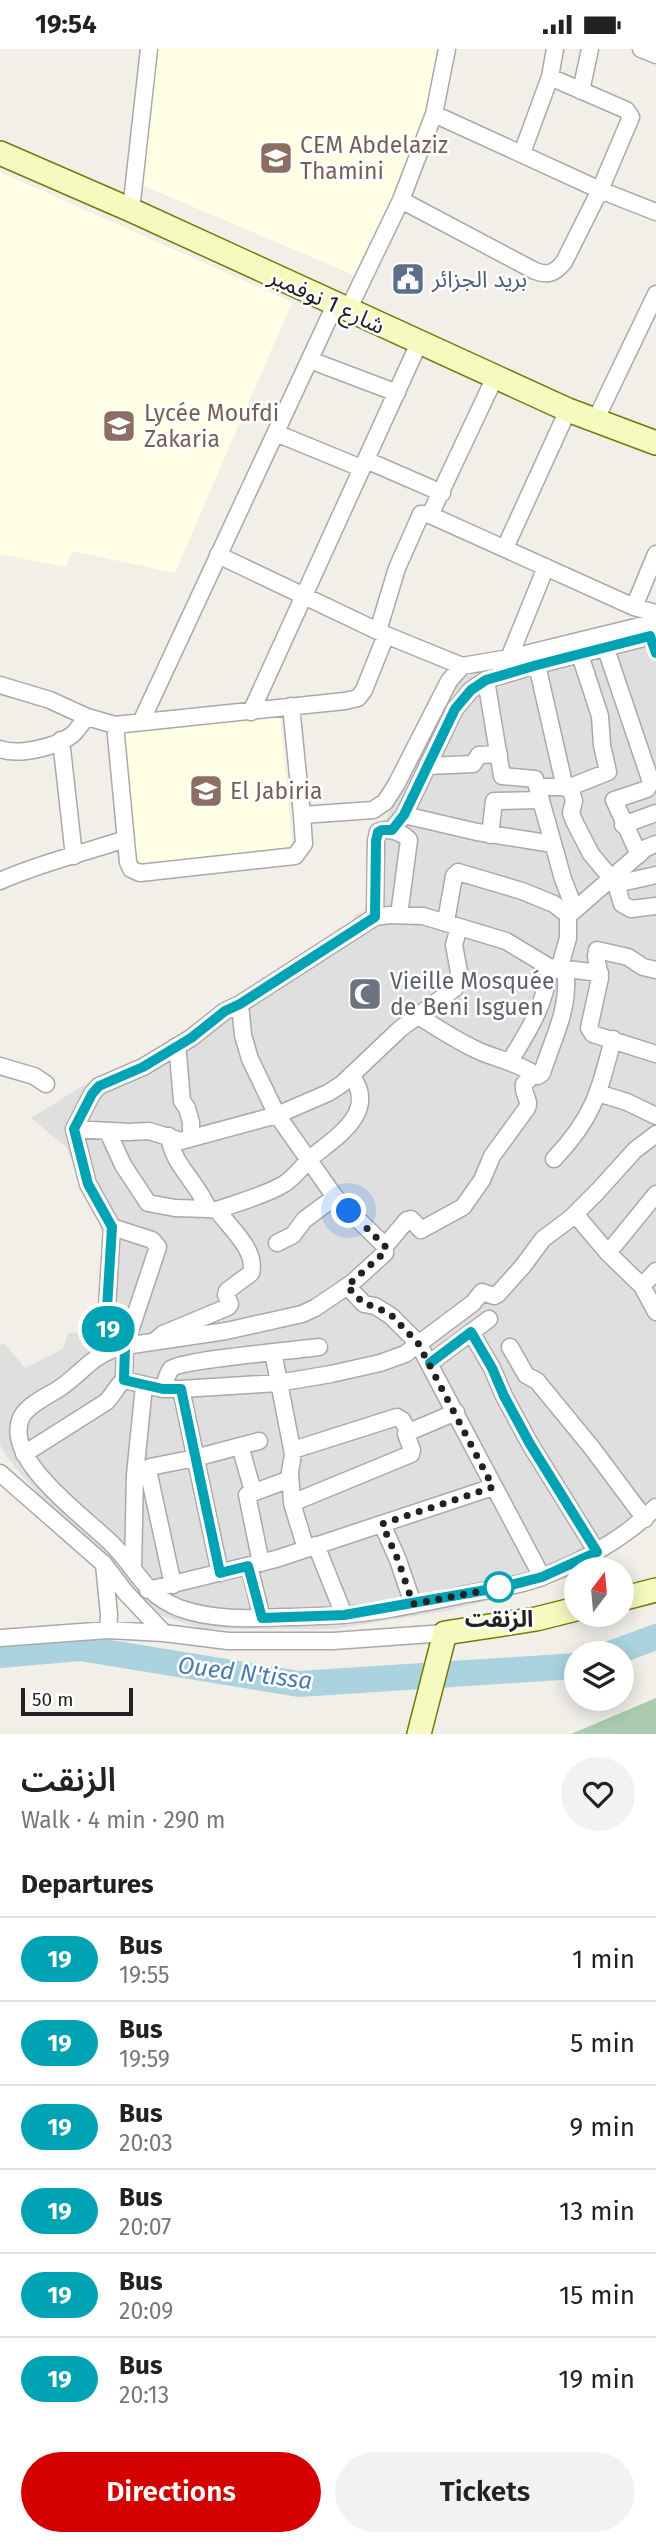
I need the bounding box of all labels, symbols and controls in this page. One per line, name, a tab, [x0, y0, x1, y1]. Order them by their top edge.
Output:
text: 19:54	[35, 9, 97, 40]
place label: CEM Abdelaziz Thamini	[300, 131, 448, 185]
school or university icon: CEM Abdelaziz Thamini	[257, 139, 295, 177]
public building icon: بريد الجزائر	[389, 260, 427, 298]
street label: شارع 1 نوفمبر	[262, 262, 389, 343]
place label: بريد الجزائر	[431, 265, 527, 293]
place label: Lycée Moufdi Zakaria	[144, 399, 279, 453]
school or university icon: Lycée Moufdi Zakaria	[100, 407, 138, 445]
school or university icon: El Jabiria	[187, 772, 225, 810]
place label: El Jabiria	[230, 777, 323, 805]
place label: Vieille Mosquée de Beni Isguen	[390, 967, 555, 1021]
mosque icon: Vieille Mosquée de Beni Isguen	[346, 975, 384, 1013]
your location	[331, 1193, 366, 1228]
line badge: 19	[76, 1306, 140, 1352]
text: 19	[96, 1315, 120, 1343]
north arrow	[564, 1557, 634, 1627]
map controls	[564, 1557, 634, 1711]
marker: الزنقت	[484, 1572, 514, 1602]
place label: الزنقت	[465, 1605, 533, 1633]
button: layers	[564, 1641, 634, 1711]
water label: Oued N'tissa	[176, 1651, 314, 1695]
scale bar	[21, 1685, 133, 1717]
text: 50 m	[32, 1688, 73, 1711]
button: heart	[561, 1757, 635, 1831]
text: الزنقت	[21, 1760, 116, 1800]
text: Walk · 4 min · 290 m	[21, 1806, 225, 1834]
text: Departures	[21, 1869, 154, 1900]
text: Bus	[119, 1930, 162, 1961]
text: 1 min	[572, 1944, 635, 1975]
text: 19	[47, 1945, 72, 1973]
text: 19:55	[119, 1961, 170, 1989]
text: Bus	[119, 2014, 162, 2045]
text: 5 min	[570, 2028, 635, 2059]
text: 19	[47, 2029, 72, 2057]
text: 19:59	[119, 2045, 170, 2073]
text: Bus	[119, 2098, 162, 2129]
text: 9 min	[570, 2112, 635, 2143]
text: 19	[47, 2113, 72, 2141]
text: 20:03	[119, 2129, 173, 2157]
text: Bus	[119, 2182, 162, 2213]
text: 13 min	[559, 2196, 635, 2227]
text: 19	[47, 2197, 72, 2225]
text: 20:07	[119, 2213, 171, 2241]
text: Bus	[119, 2266, 162, 2297]
text: 15 min	[559, 2280, 635, 2311]
text: 19	[47, 2281, 72, 2309]
text: 20:09	[119, 2297, 173, 2325]
text: Bus	[119, 2350, 162, 2381]
text: 19 min	[558, 2364, 635, 2395]
text: 19	[47, 2365, 72, 2393]
text: 20:13	[119, 2381, 169, 2409]
button: Directions	[21, 2452, 321, 2532]
button: Tickets	[335, 2452, 635, 2532]

